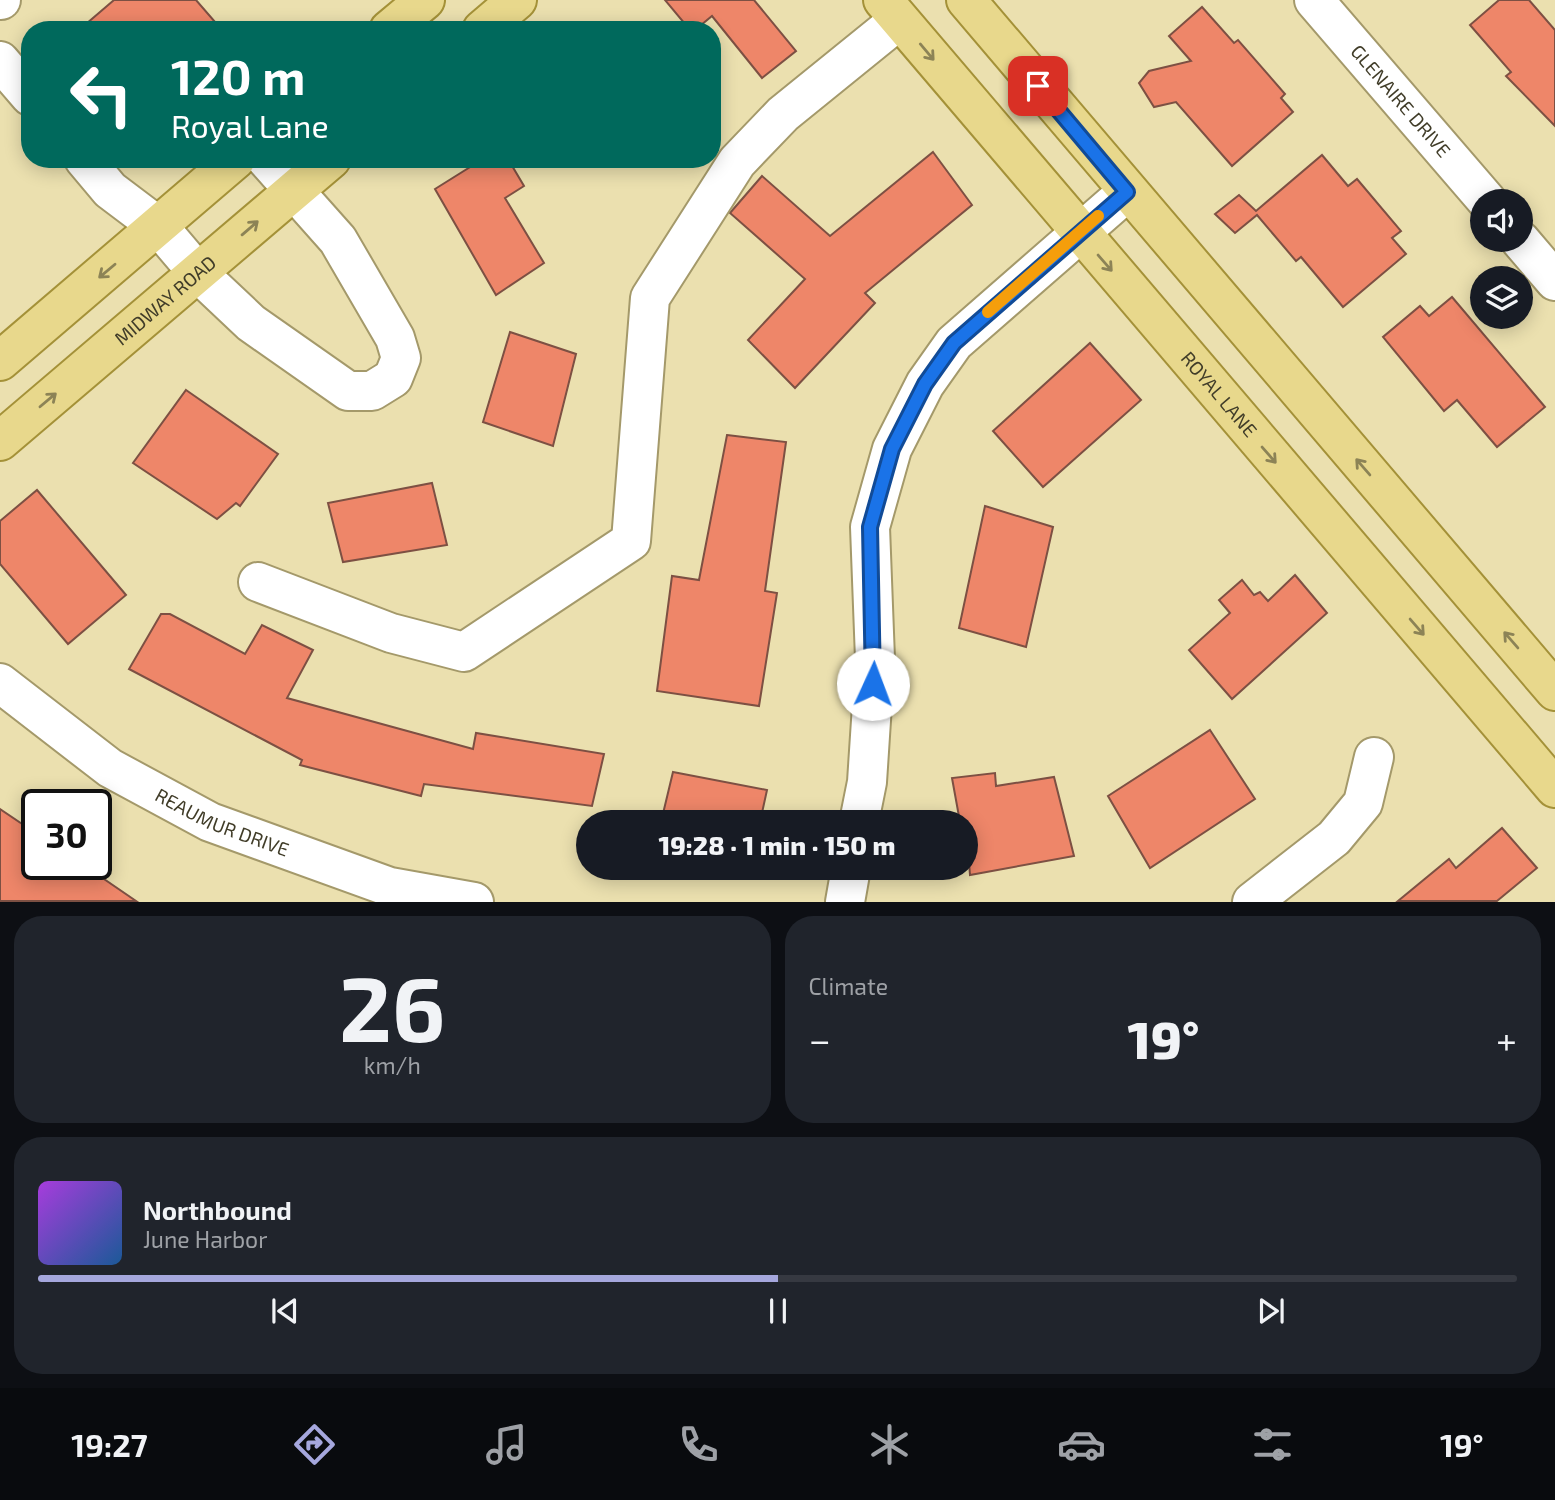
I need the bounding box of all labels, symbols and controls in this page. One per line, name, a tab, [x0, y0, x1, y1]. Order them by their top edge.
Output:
street label: GLENAIRE DRIVE	[1347, 40, 1456, 161]
one-way arrow	[919, 43, 934, 61]
text: 120 m	[171, 46, 305, 105]
icon: left	[56, 49, 147, 140]
pin	[1008, 56, 1068, 116]
icon: arrive	[1019, 67, 1057, 105]
text: Royal Lane	[171, 106, 329, 144]
map controls	[1470, 189, 1533, 329]
button: sound	[1470, 189, 1533, 252]
one-way arrow	[241, 220, 259, 236]
street label: MIDWAY ROAD	[109, 250, 220, 350]
one-way arrow	[1097, 254, 1113, 272]
one-way arrow	[98, 263, 116, 279]
button: layers	[1470, 266, 1533, 329]
street label: ROYAL LANE	[1177, 346, 1262, 441]
one-way arrow	[39, 392, 57, 408]
one-way arrow	[1261, 445, 1277, 463]
one-way arrow	[1355, 458, 1371, 476]
one-way arrow	[1409, 618, 1425, 636]
one-way arrow	[1503, 631, 1519, 649]
position arrow	[836, 647, 910, 721]
street label: REAUMUR DRIVE	[152, 783, 292, 861]
speed limit sign: 30	[21, 789, 112, 880]
text: 19:28 · 1 min · 150 m	[659, 829, 895, 860]
text: 26	[339, 951, 446, 1060]
text: Climate	[809, 972, 888, 1000]
text: 19°	[1127, 1007, 1199, 1069]
text: −	[809, 1016, 831, 1062]
text: +	[1496, 1016, 1517, 1062]
text: km/h	[364, 1051, 421, 1079]
text: Northbound	[143, 1194, 292, 1225]
text: June Harbor	[143, 1225, 267, 1253]
icon: previous	[266, 1292, 304, 1330]
icon: pause	[759, 1292, 797, 1330]
icon: next	[1252, 1292, 1290, 1330]
icon: directions	[290, 1420, 339, 1469]
icon: music	[482, 1420, 531, 1469]
icon: phone	[674, 1420, 723, 1469]
icon: climate	[865, 1420, 914, 1469]
icon: car	[1057, 1420, 1106, 1469]
icon: filters	[1248, 1420, 1297, 1469]
text: 19:27	[71, 1425, 148, 1463]
text: 19°	[1440, 1425, 1484, 1463]

